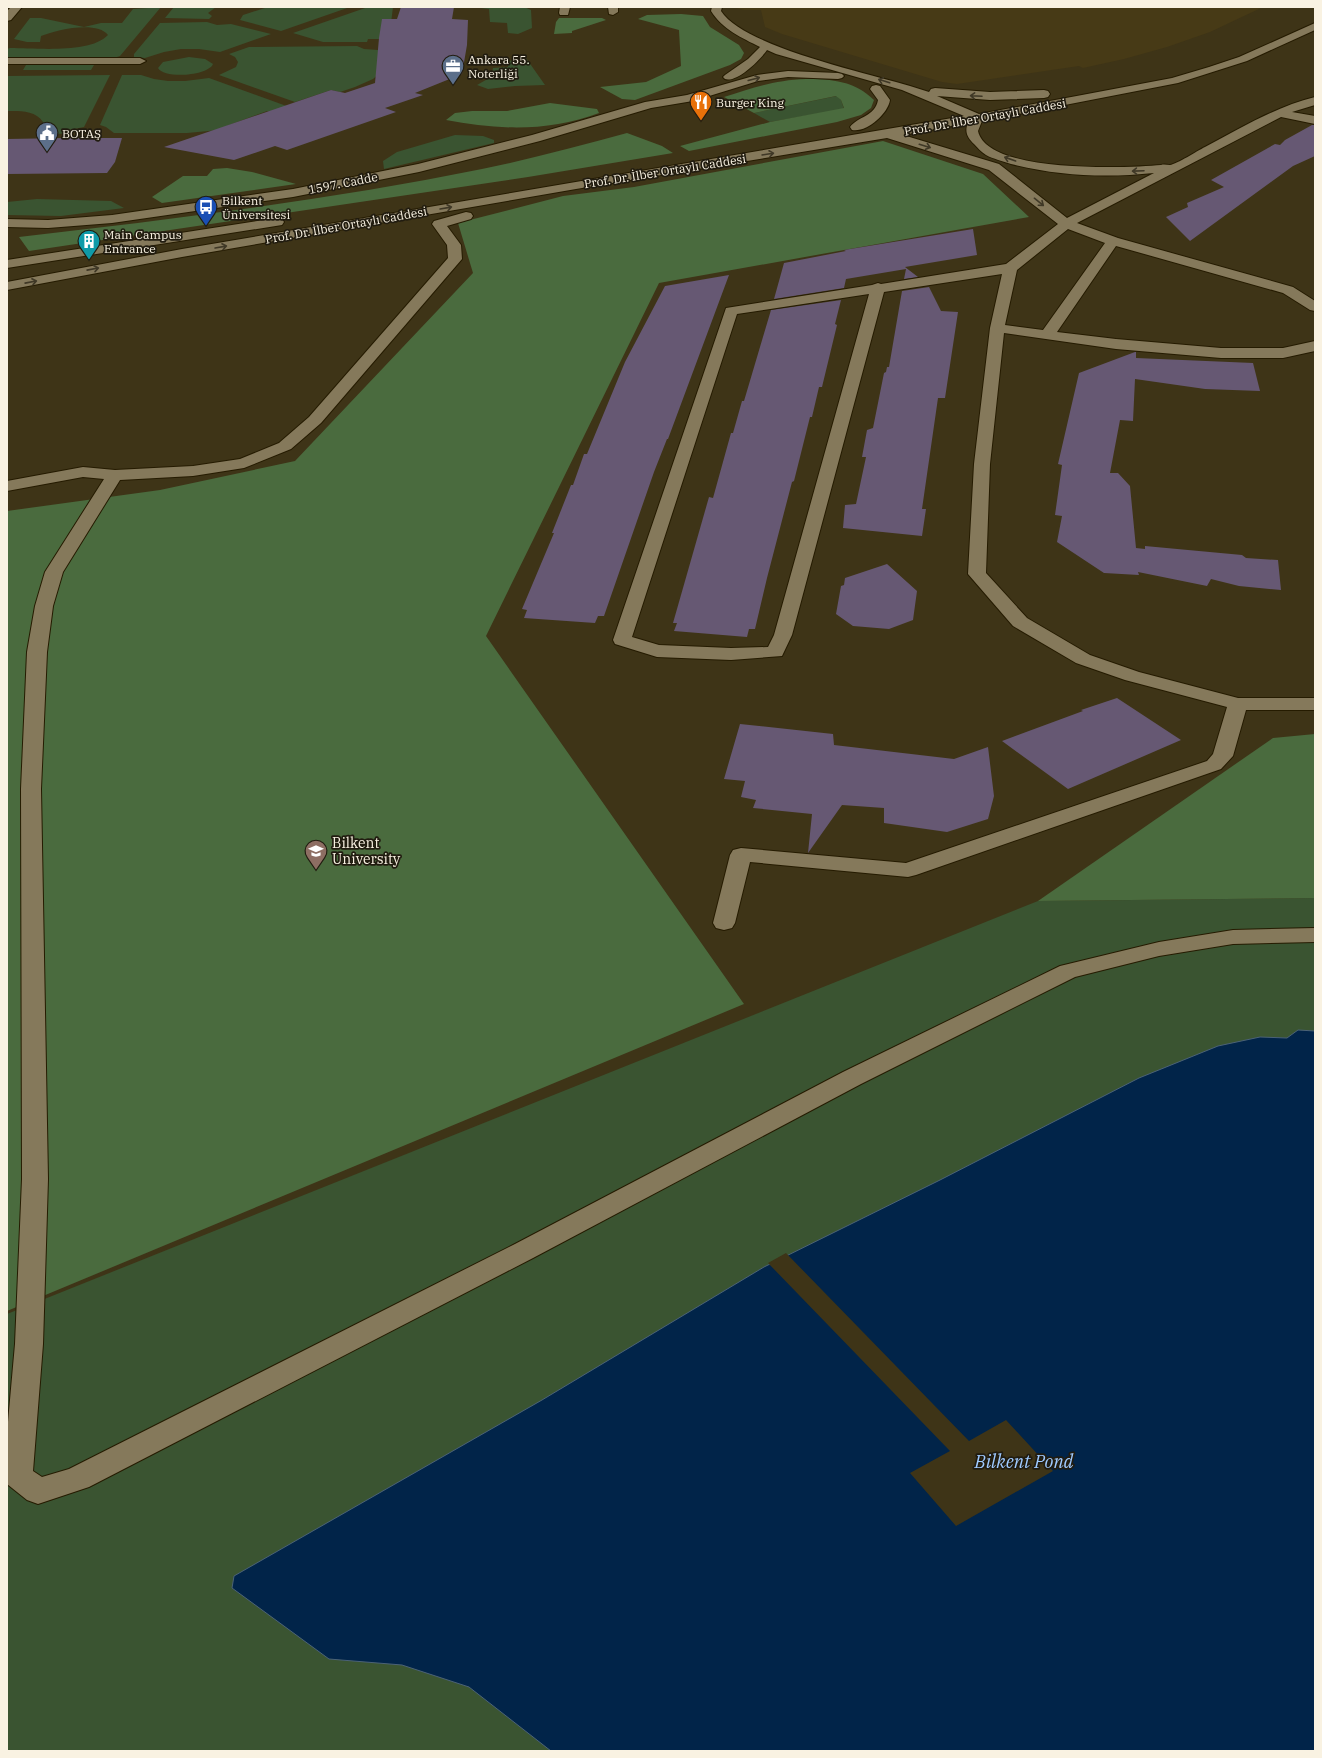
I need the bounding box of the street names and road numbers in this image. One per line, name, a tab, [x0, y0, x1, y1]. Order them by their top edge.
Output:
street label: Prof. Dr. İlber Ortaylı Caddesi	[903, 95, 1067, 139]
street label: Prof. Dr. İlber Ortaylı Caddesi	[583, 151, 747, 191]
street label: 1597. Cadde	[307, 169, 379, 197]
street label: Prof. Dr. İlber Ortaylı Caddesi	[264, 203, 428, 247]

